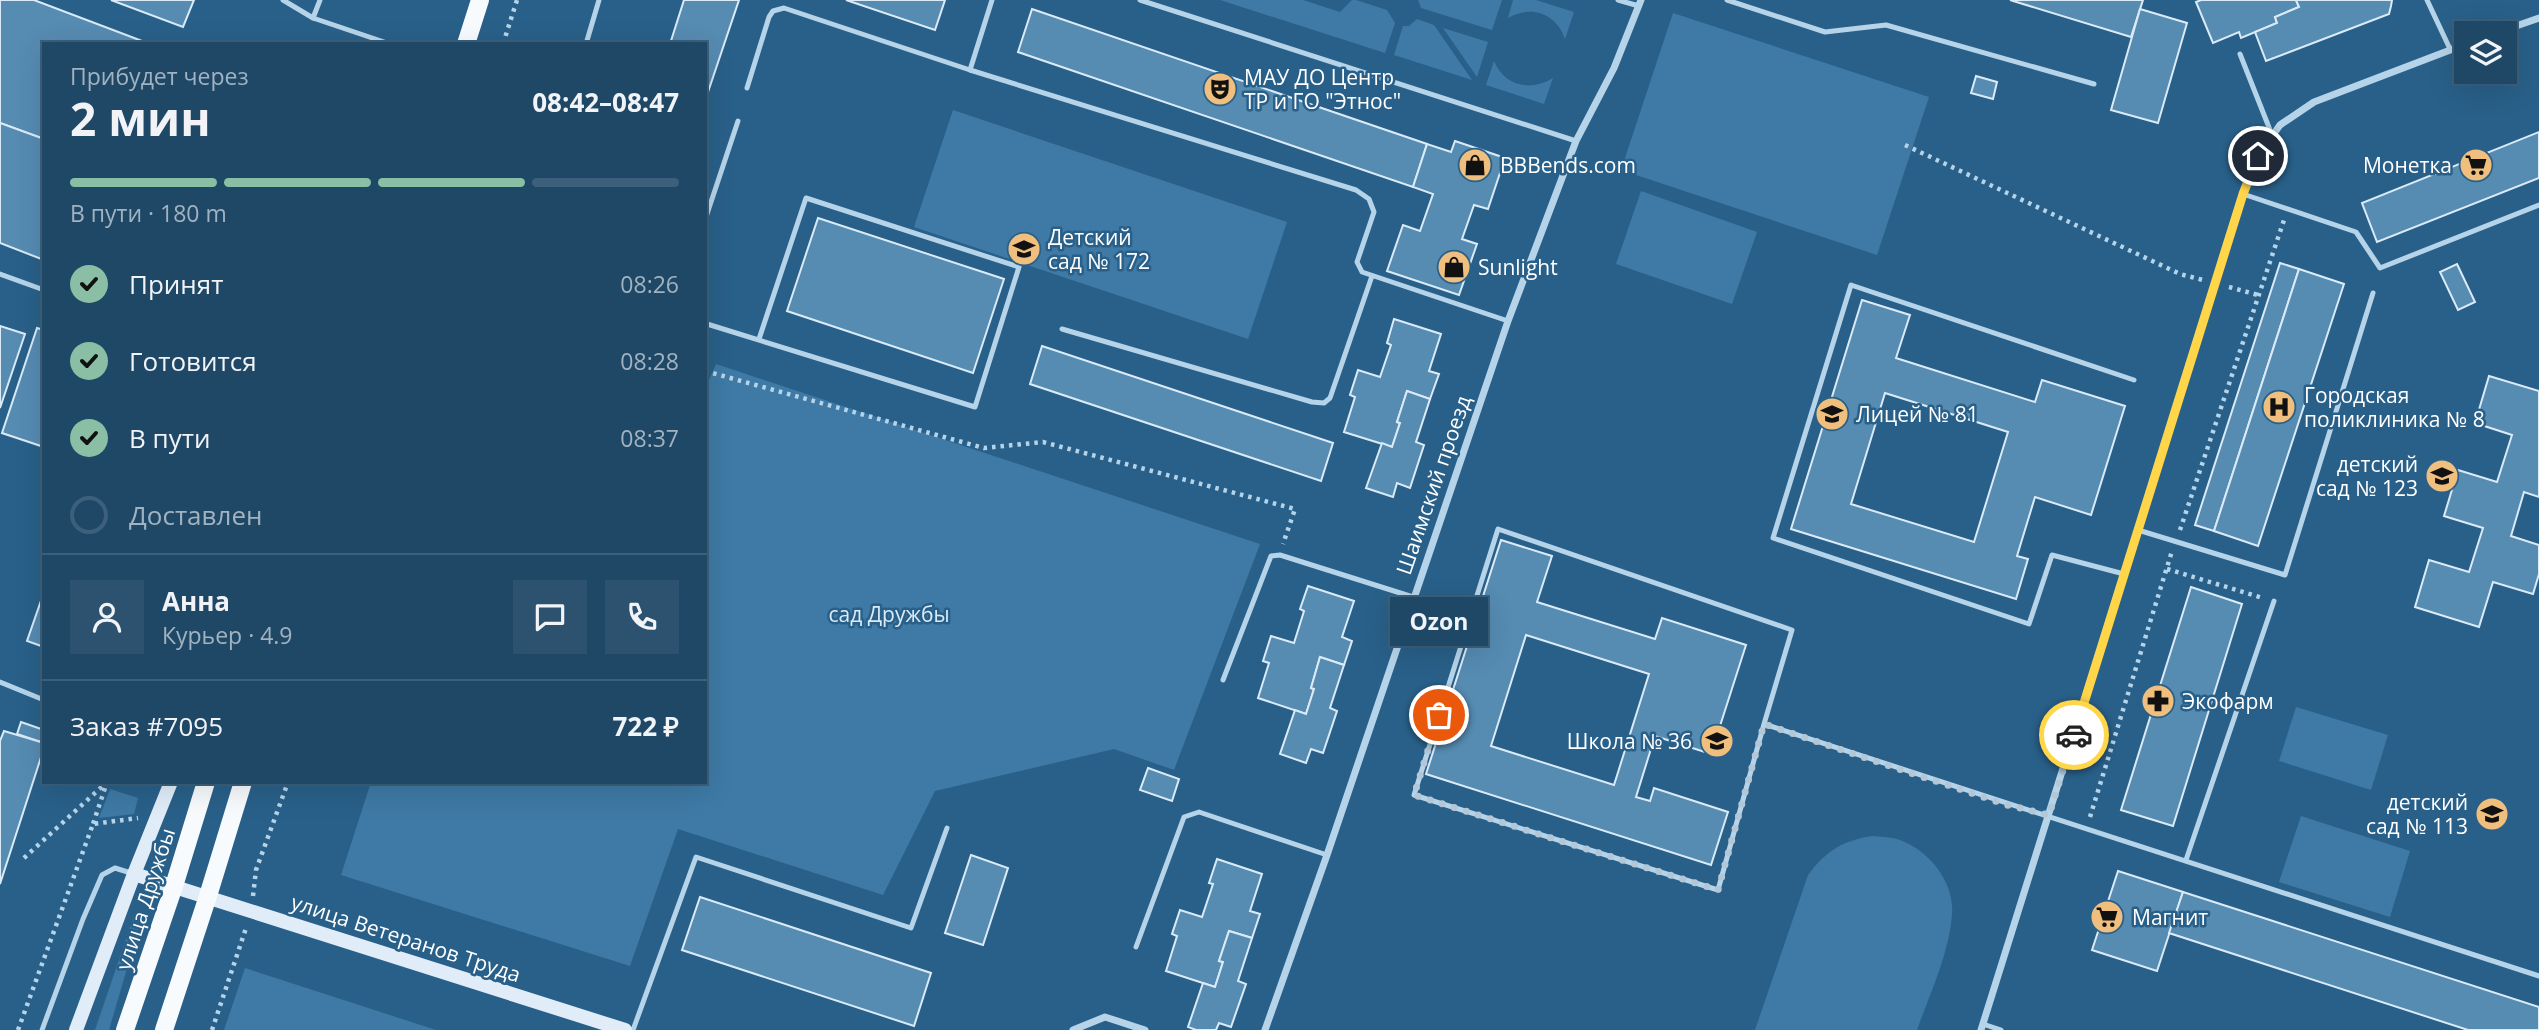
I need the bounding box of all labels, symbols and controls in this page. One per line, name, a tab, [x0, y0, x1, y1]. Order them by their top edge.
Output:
map controls	[2454, 21, 2517, 84]
button: layers	[2454, 21, 2517, 84]
text: Прибудет через	[70, 60, 249, 92]
place label: МАУ ДО Центр ТР и ГО "Этнос"	[1244, 63, 1401, 115]
theatre icon: МАУ ДО Центр ТР и ГО "Этнос"	[1201, 70, 1239, 108]
text: 08:42–08:47	[532, 84, 679, 120]
text: 2 мин	[70, 87, 211, 149]
pin	[2228, 126, 2288, 186]
icon: home	[2239, 137, 2277, 175]
shop icon: BBBends.com	[1456, 146, 1494, 184]
supermarket icon: Монетка	[2457, 146, 2495, 184]
place label: BBBends.com	[1500, 151, 1636, 179]
place label: Монетка	[2363, 151, 2452, 179]
text: В пути · 180 m	[70, 197, 227, 229]
place label: Детский сад № 172	[1048, 223, 1150, 275]
school or university icon: Детский сад № 172	[1005, 230, 1043, 268]
shop icon: Sunlight	[1435, 248, 1473, 286]
place label: Sunlight	[1478, 253, 1558, 281]
icon: check	[70, 265, 108, 303]
text: Принят	[129, 266, 223, 302]
text: 08:26	[620, 268, 679, 300]
icon: check	[70, 342, 108, 380]
text: Готовится	[129, 343, 257, 379]
text: 08:28	[620, 345, 679, 377]
place label: Городская поликлиника № 8	[2304, 381, 2485, 433]
hospital icon: Городская поликлиника № 8	[2260, 388, 2298, 426]
street label: Шаимский проезд	[1389, 392, 1477, 578]
school or university icon: Лицей № 81	[1813, 395, 1851, 433]
place label: Лицей № 81	[1856, 400, 1979, 428]
icon: check	[70, 419, 108, 457]
text: В пути	[129, 420, 210, 456]
text: 08:37	[620, 422, 679, 454]
place label: детский сад № 123	[2316, 450, 2418, 502]
school or university icon: детский сад № 123	[2423, 457, 2461, 495]
text: Доставлен	[129, 497, 262, 533]
button: person	[70, 580, 144, 654]
button: chat	[513, 580, 587, 654]
button: phone	[605, 580, 679, 654]
text: Анна	[162, 583, 230, 619]
callout: Ozon	[1390, 596, 1488, 645]
park label: сад Дружбы	[828, 600, 950, 628]
text: Ozon	[1410, 605, 1468, 637]
text: Курьер · 4.9	[162, 619, 293, 651]
pharmacy icon: Экофарм	[2139, 682, 2177, 720]
pin	[1409, 685, 1469, 745]
place label: Экофарм	[2182, 687, 2274, 715]
icon: bag	[1420, 696, 1458, 734]
courier	[2039, 700, 2109, 770]
text: Заказ #7095	[70, 708, 223, 744]
text: 722 ₽	[613, 708, 679, 744]
icon: car	[2055, 716, 2093, 754]
school or university icon: Школа № 36	[1698, 722, 1736, 760]
place label: Школа № 36	[1567, 727, 1692, 755]
place label: детский сад № 113	[2366, 788, 2468, 840]
school or university icon: детский сад № 113	[2473, 795, 2511, 833]
street label: улица Дружбы	[109, 824, 181, 974]
street label: улица Ветеранов Труда	[288, 888, 524, 988]
supermarket icon: Магнит	[2088, 898, 2126, 936]
place label: Магнит	[2132, 903, 2208, 931]

